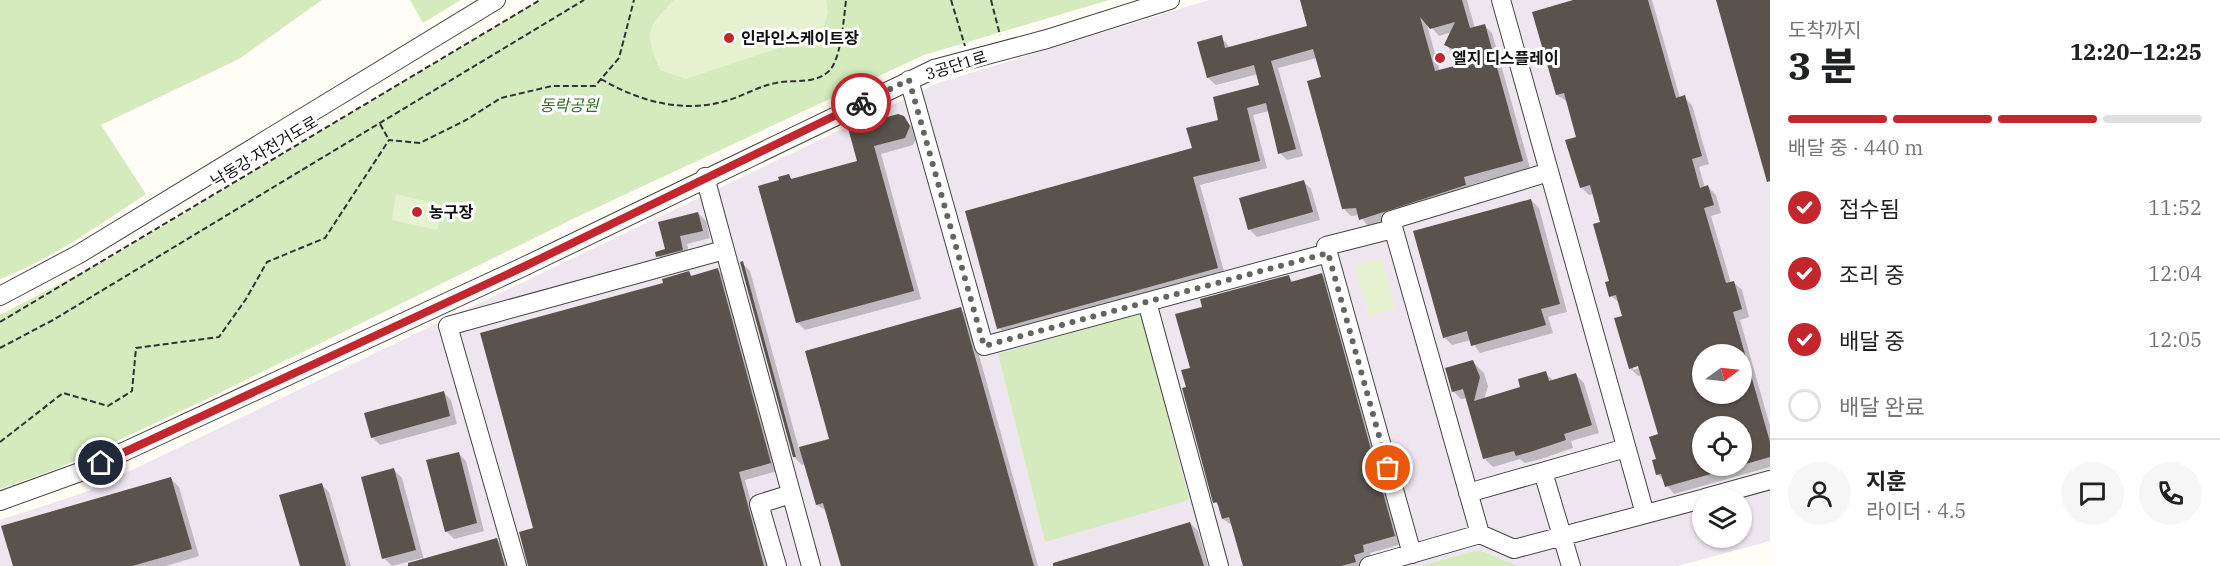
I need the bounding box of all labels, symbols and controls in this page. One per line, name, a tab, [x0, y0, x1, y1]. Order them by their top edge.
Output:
text: 도착까지	[1788, 16, 1862, 43]
place label: 인라인스케이트장	[741, 28, 859, 48]
marker: 인라인스케이트장	[722, 31, 736, 45]
text: 12:20–12:25	[2070, 37, 2202, 66]
text: 3 분	[1788, 40, 1856, 91]
street label: 3공단1로	[923, 46, 989, 84]
place label: 엘지 디스플레이	[1452, 48, 1559, 68]
marker: 엘지 디스플레이	[1433, 51, 1447, 65]
courier	[831, 73, 891, 133]
icon: bike	[845, 87, 878, 120]
park label: 동락공원	[540, 95, 600, 115]
street label: 낙동강 자전거도로	[207, 111, 321, 191]
text: 배달 중 · 440 m	[1788, 134, 1923, 161]
icon: check	[1788, 191, 1821, 224]
text: 접수됨	[1839, 194, 1900, 223]
text: 11:52	[2148, 194, 2202, 221]
place label: 농구장	[429, 202, 473, 222]
marker: 농구장	[410, 205, 424, 219]
icon: check	[1788, 257, 1821, 290]
text: 조리 중	[1839, 260, 1905, 289]
text: 12:04	[2148, 260, 2202, 287]
icon: check	[1788, 323, 1821, 356]
text: 배달 중	[1839, 326, 1905, 355]
text: 12:05	[2148, 326, 2202, 353]
north arrow	[1692, 344, 1752, 404]
map controls	[1692, 344, 1752, 548]
text: 배달 완료	[1839, 392, 1925, 421]
button: locate	[1692, 416, 1752, 476]
pin	[75, 437, 126, 488]
pin	[1362, 442, 1413, 493]
icon: home	[84, 446, 117, 479]
icon: bag	[1371, 451, 1404, 484]
button: person	[1788, 462, 1851, 525]
button: chat	[2061, 462, 2124, 525]
button: phone	[2139, 462, 2202, 525]
text: 지훈	[1866, 466, 1906, 495]
button: layers	[1692, 488, 1752, 548]
text: 라이더 · 4.5	[1866, 497, 1966, 524]

